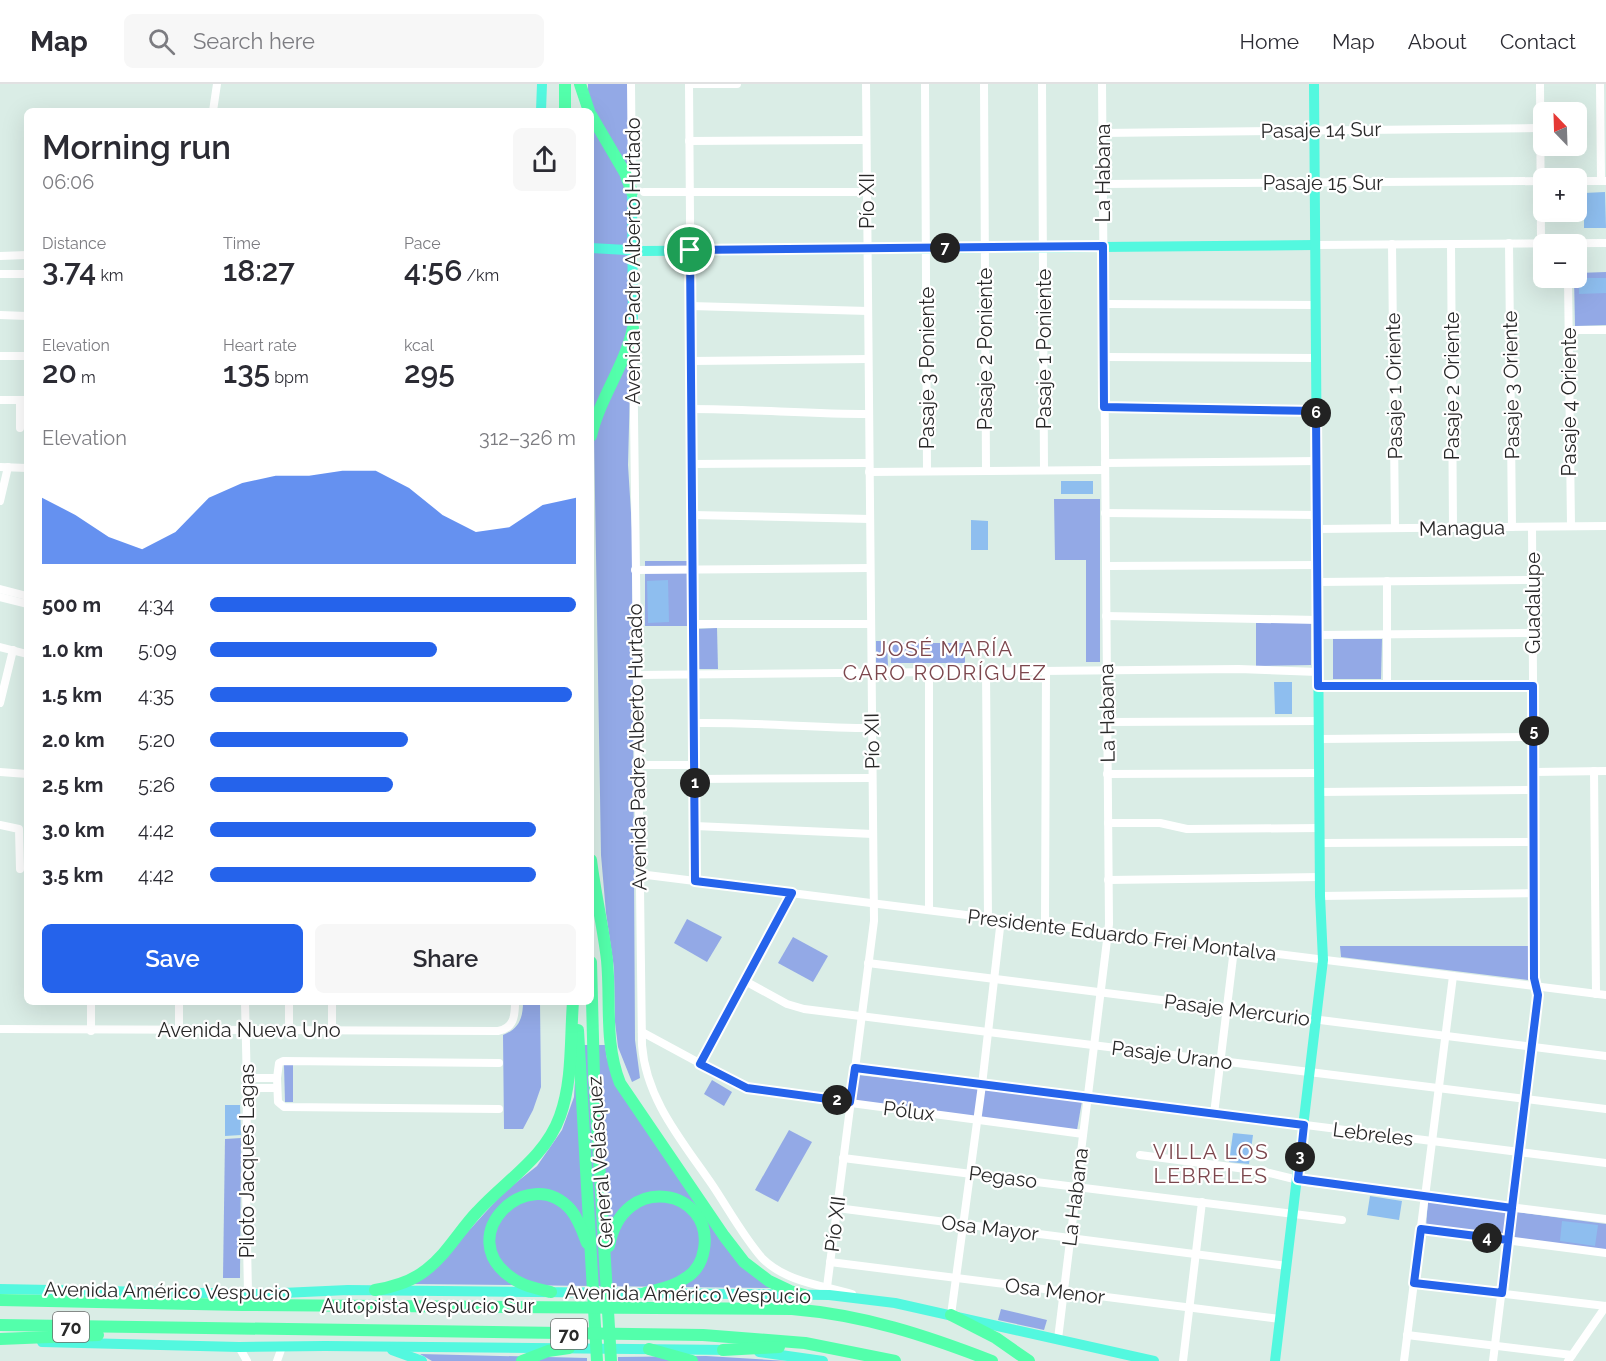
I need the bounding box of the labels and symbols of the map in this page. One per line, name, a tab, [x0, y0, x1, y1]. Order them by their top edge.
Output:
north arrow	[1533, 102, 1587, 156]
street label: Avenida Padre Alberto Hurtado	[621, 117, 645, 405]
street label: Pasaje 14 Sur	[1260, 117, 1382, 143]
street label: La Habana	[1091, 123, 1115, 223]
street label: Pasaje 15 Sur	[1263, 171, 1383, 195]
street label: Pío XII	[855, 173, 879, 229]
pin	[664, 224, 715, 275]
pin: 7	[930, 233, 960, 263]
street label: Pasaje 2 Poniente	[973, 268, 997, 430]
street label: Pasaje 1 Poniente	[1032, 268, 1056, 429]
street label: Pasaje 3 Poniente	[915, 286, 939, 449]
street label: Pasaje 3 Oriente	[1498, 310, 1524, 460]
street label: Pasaje 2 Oriente	[1440, 311, 1464, 460]
street label: Pasaje 1 Oriente	[1381, 312, 1407, 460]
street label: Pasaje 4 Oriente	[1557, 327, 1581, 477]
pin: 6	[1301, 398, 1331, 428]
street label: Managua	[1419, 515, 1505, 541]
street label: Guadalupe	[1521, 552, 1545, 654]
street label: Avenida Padre Alberto Hurtado	[622, 603, 652, 891]
district label: JOSÉ MARÍA CARO RODRÍGUEZ	[843, 636, 1047, 685]
street label: La Habana	[1094, 663, 1120, 763]
street label: Pío XII	[860, 713, 884, 769]
pin: 5	[1519, 716, 1549, 746]
pin: 1	[680, 768, 710, 798]
street label: Presidente Eduardo Frei Montalva	[966, 904, 1278, 966]
street label: Pasaje Mercurio	[1163, 989, 1312, 1031]
street label: Avenida Nueva Uno	[157, 1018, 341, 1042]
street label: Pasaje Urano	[1110, 1036, 1234, 1074]
street label: Piloto Jacques Lagas	[235, 1064, 259, 1258]
street label: General Velásquez	[582, 1075, 618, 1249]
pin: 2	[822, 1085, 852, 1115]
street label: Pólux	[882, 1096, 936, 1126]
street label: Lebreles	[1331, 1117, 1415, 1151]
district label: VILLA LOS LEBRELES	[1153, 1139, 1269, 1188]
pin: 3	[1285, 1142, 1315, 1172]
street label: La Habana	[1057, 1146, 1093, 1248]
street label: Pegaso	[967, 1161, 1039, 1193]
street label: Pío XII	[820, 1195, 850, 1253]
street label: Osa Mayor	[940, 1210, 1040, 1246]
pin: 4	[1472, 1223, 1502, 1253]
street label: Osa Menor	[1004, 1273, 1106, 1309]
street label: Avenida Américo Vespucio	[44, 1277, 290, 1305]
street label: Avenida Américo Vespucio	[565, 1280, 811, 1308]
street label: Autopista Vespucio Sur	[321, 1294, 535, 1318]
road number: 70	[53, 1312, 89, 1342]
road number: 70	[551, 1319, 587, 1349]

